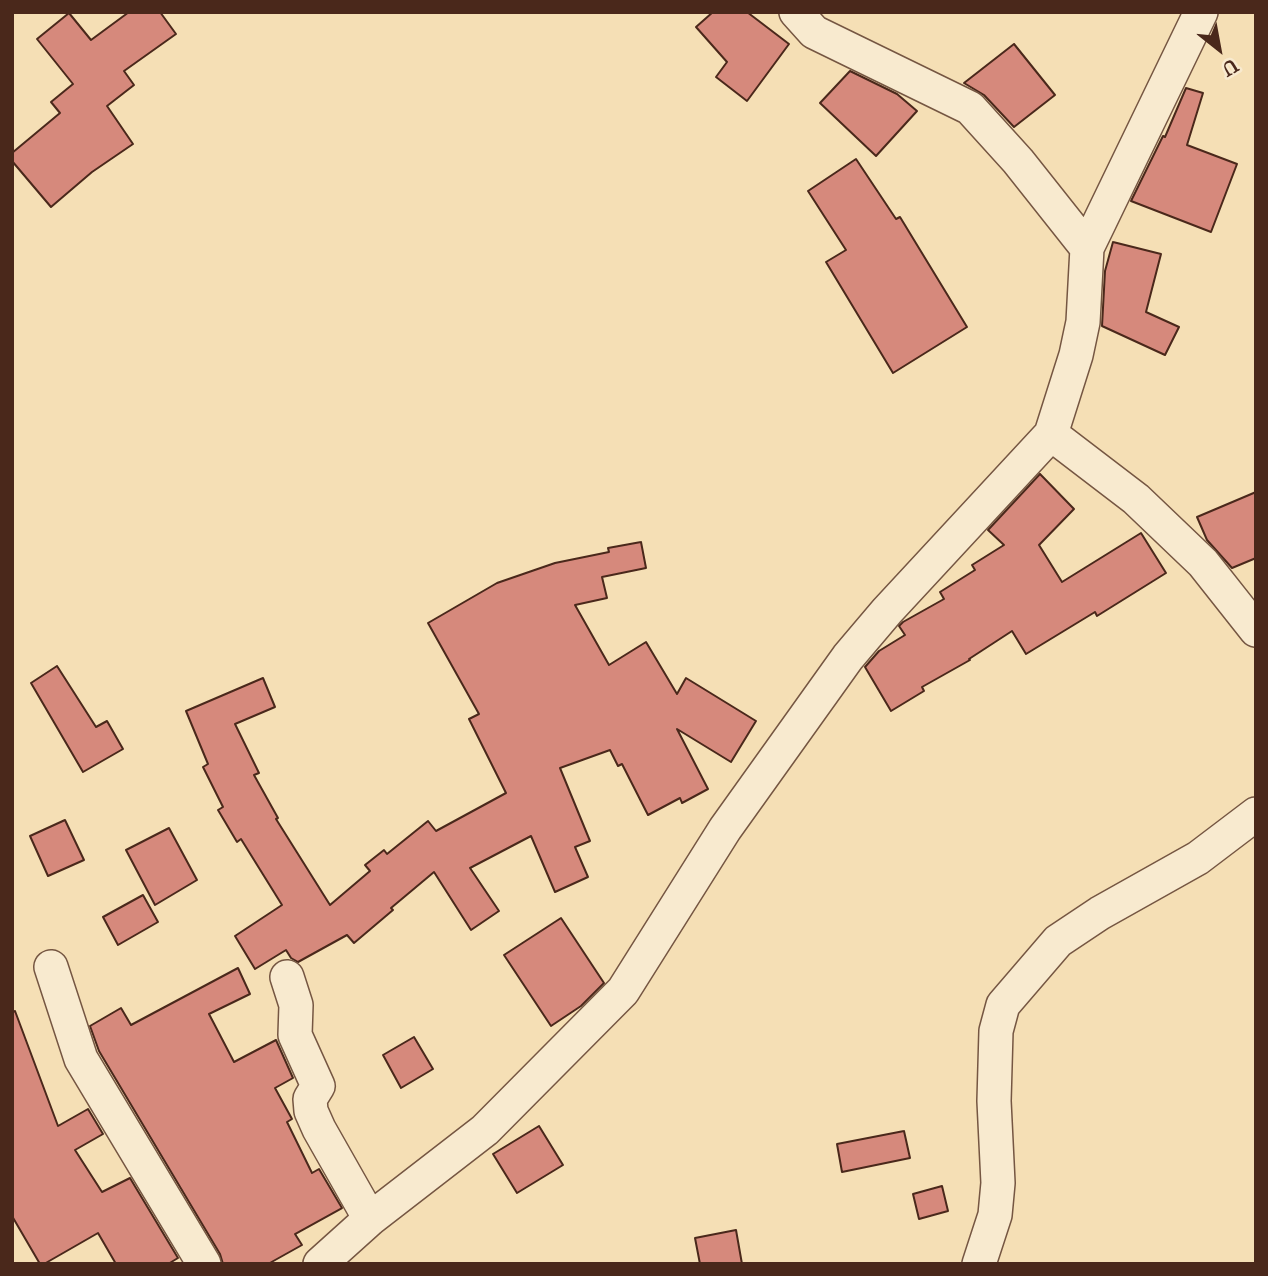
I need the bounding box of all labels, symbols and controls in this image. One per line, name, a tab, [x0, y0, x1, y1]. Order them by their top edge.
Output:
north arrow	[1184, 14, 1254, 84]
text: U	[1218, 54, 1242, 81]

